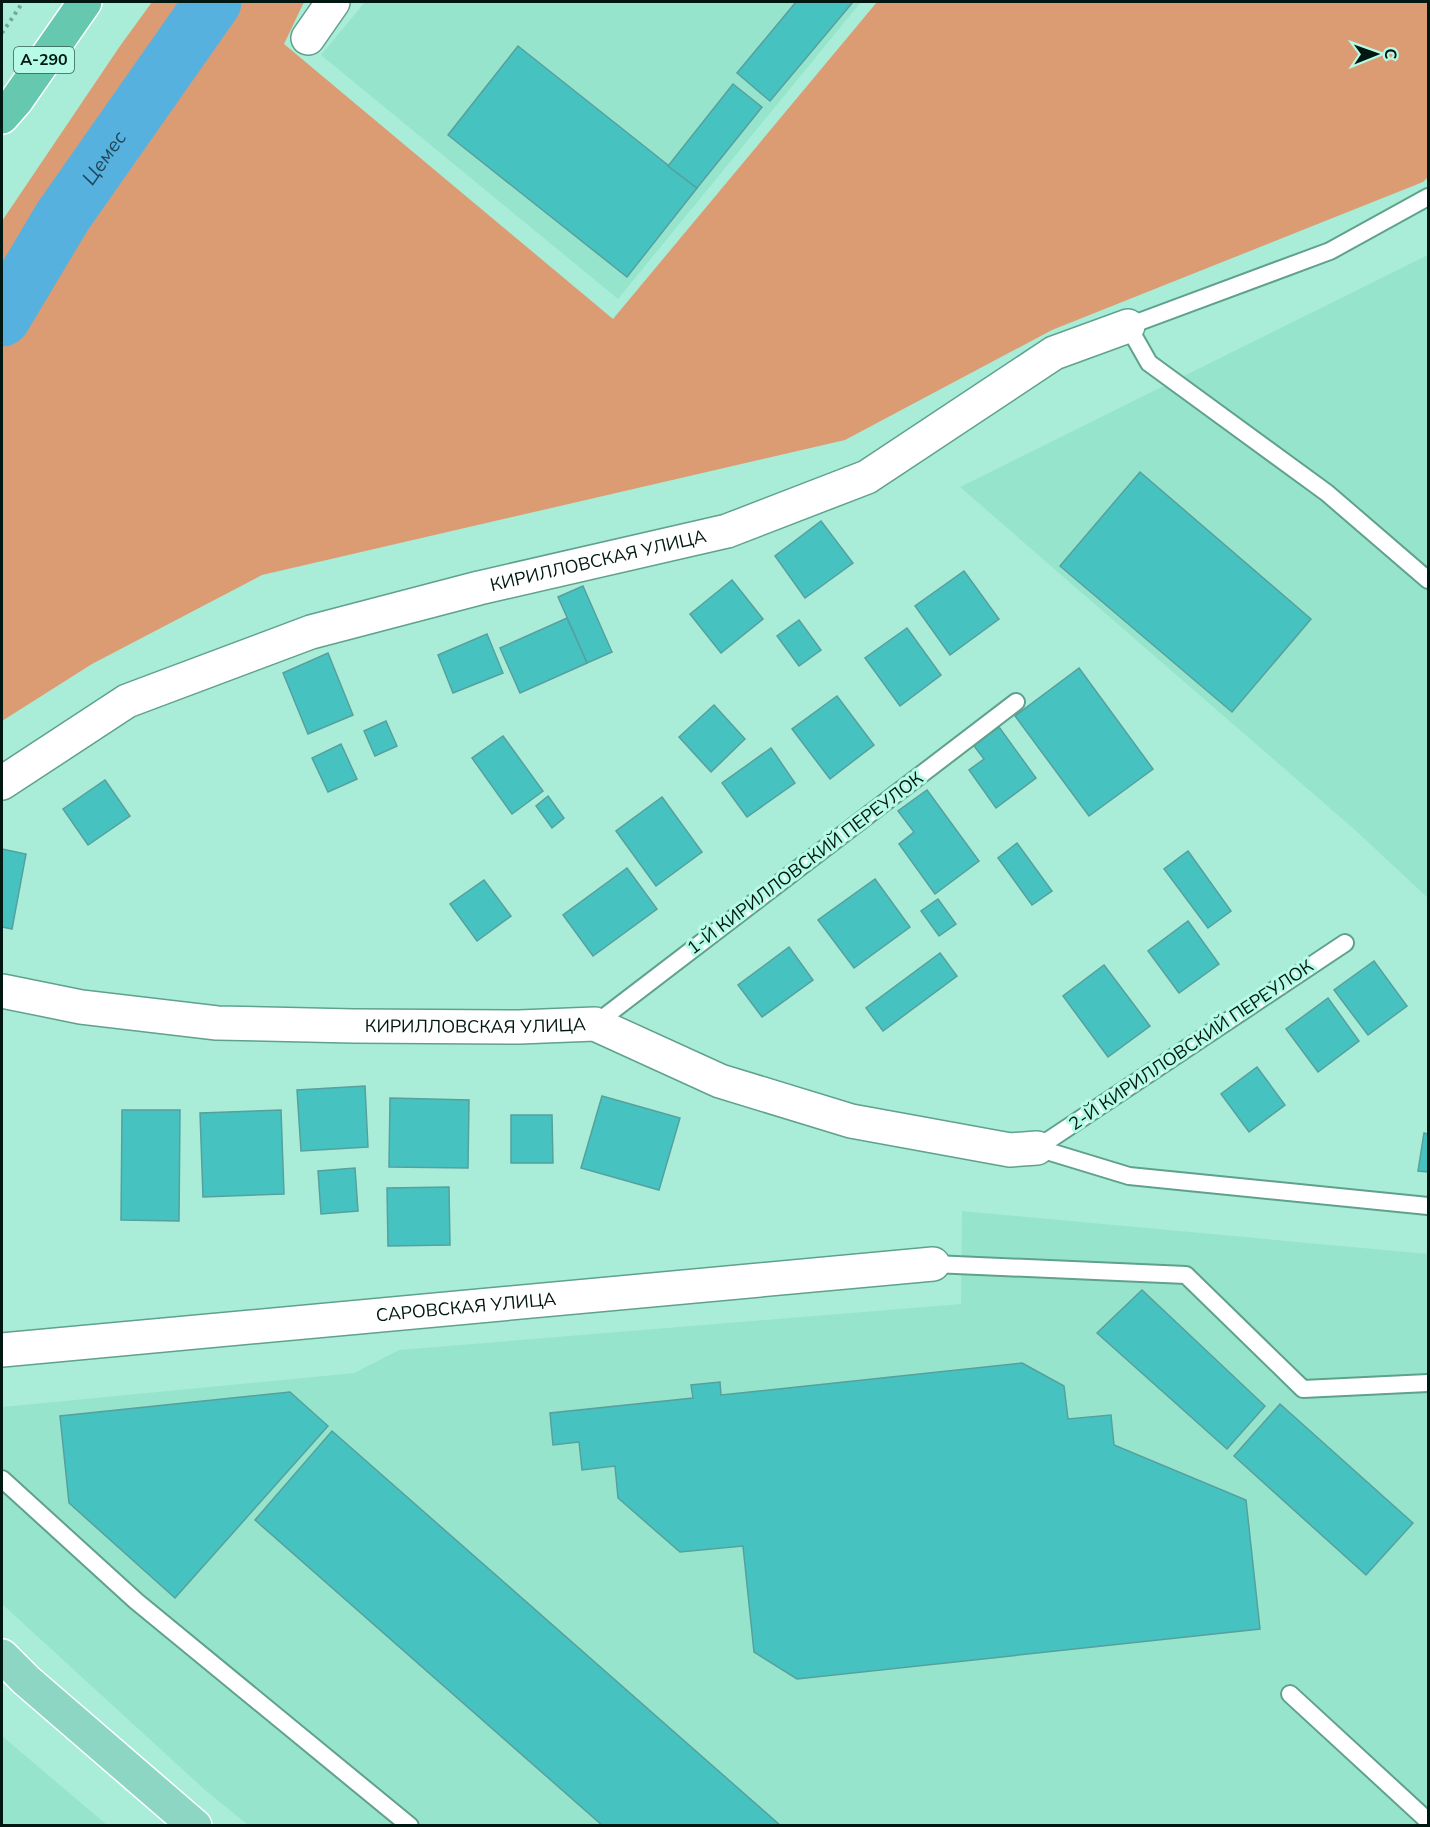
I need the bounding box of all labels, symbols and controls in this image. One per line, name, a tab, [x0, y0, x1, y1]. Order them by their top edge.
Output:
north arrow	[1346, 24, 1406, 84]
road number: А-290	[14, 47, 74, 73]
text: С	[1379, 48, 1401, 60]
water label: Цемес	[76, 125, 132, 190]
street label: КИРИЛЛОВСКАЯ УЛИЦА	[488, 524, 709, 597]
street label: 1-Й КИРИЛЛОВСКИЙ ПЕРЕУЛОК	[682, 766, 928, 960]
street label: 2-Й КИРИЛЛОВСКИЙ ПЕРЕУЛОК	[1064, 954, 1318, 1136]
street label: КИРИЛЛОВСКАЯ УЛИЦА	[365, 1012, 586, 1039]
street label: САРОВСКАЯ УЛИЦА	[375, 1287, 557, 1327]

